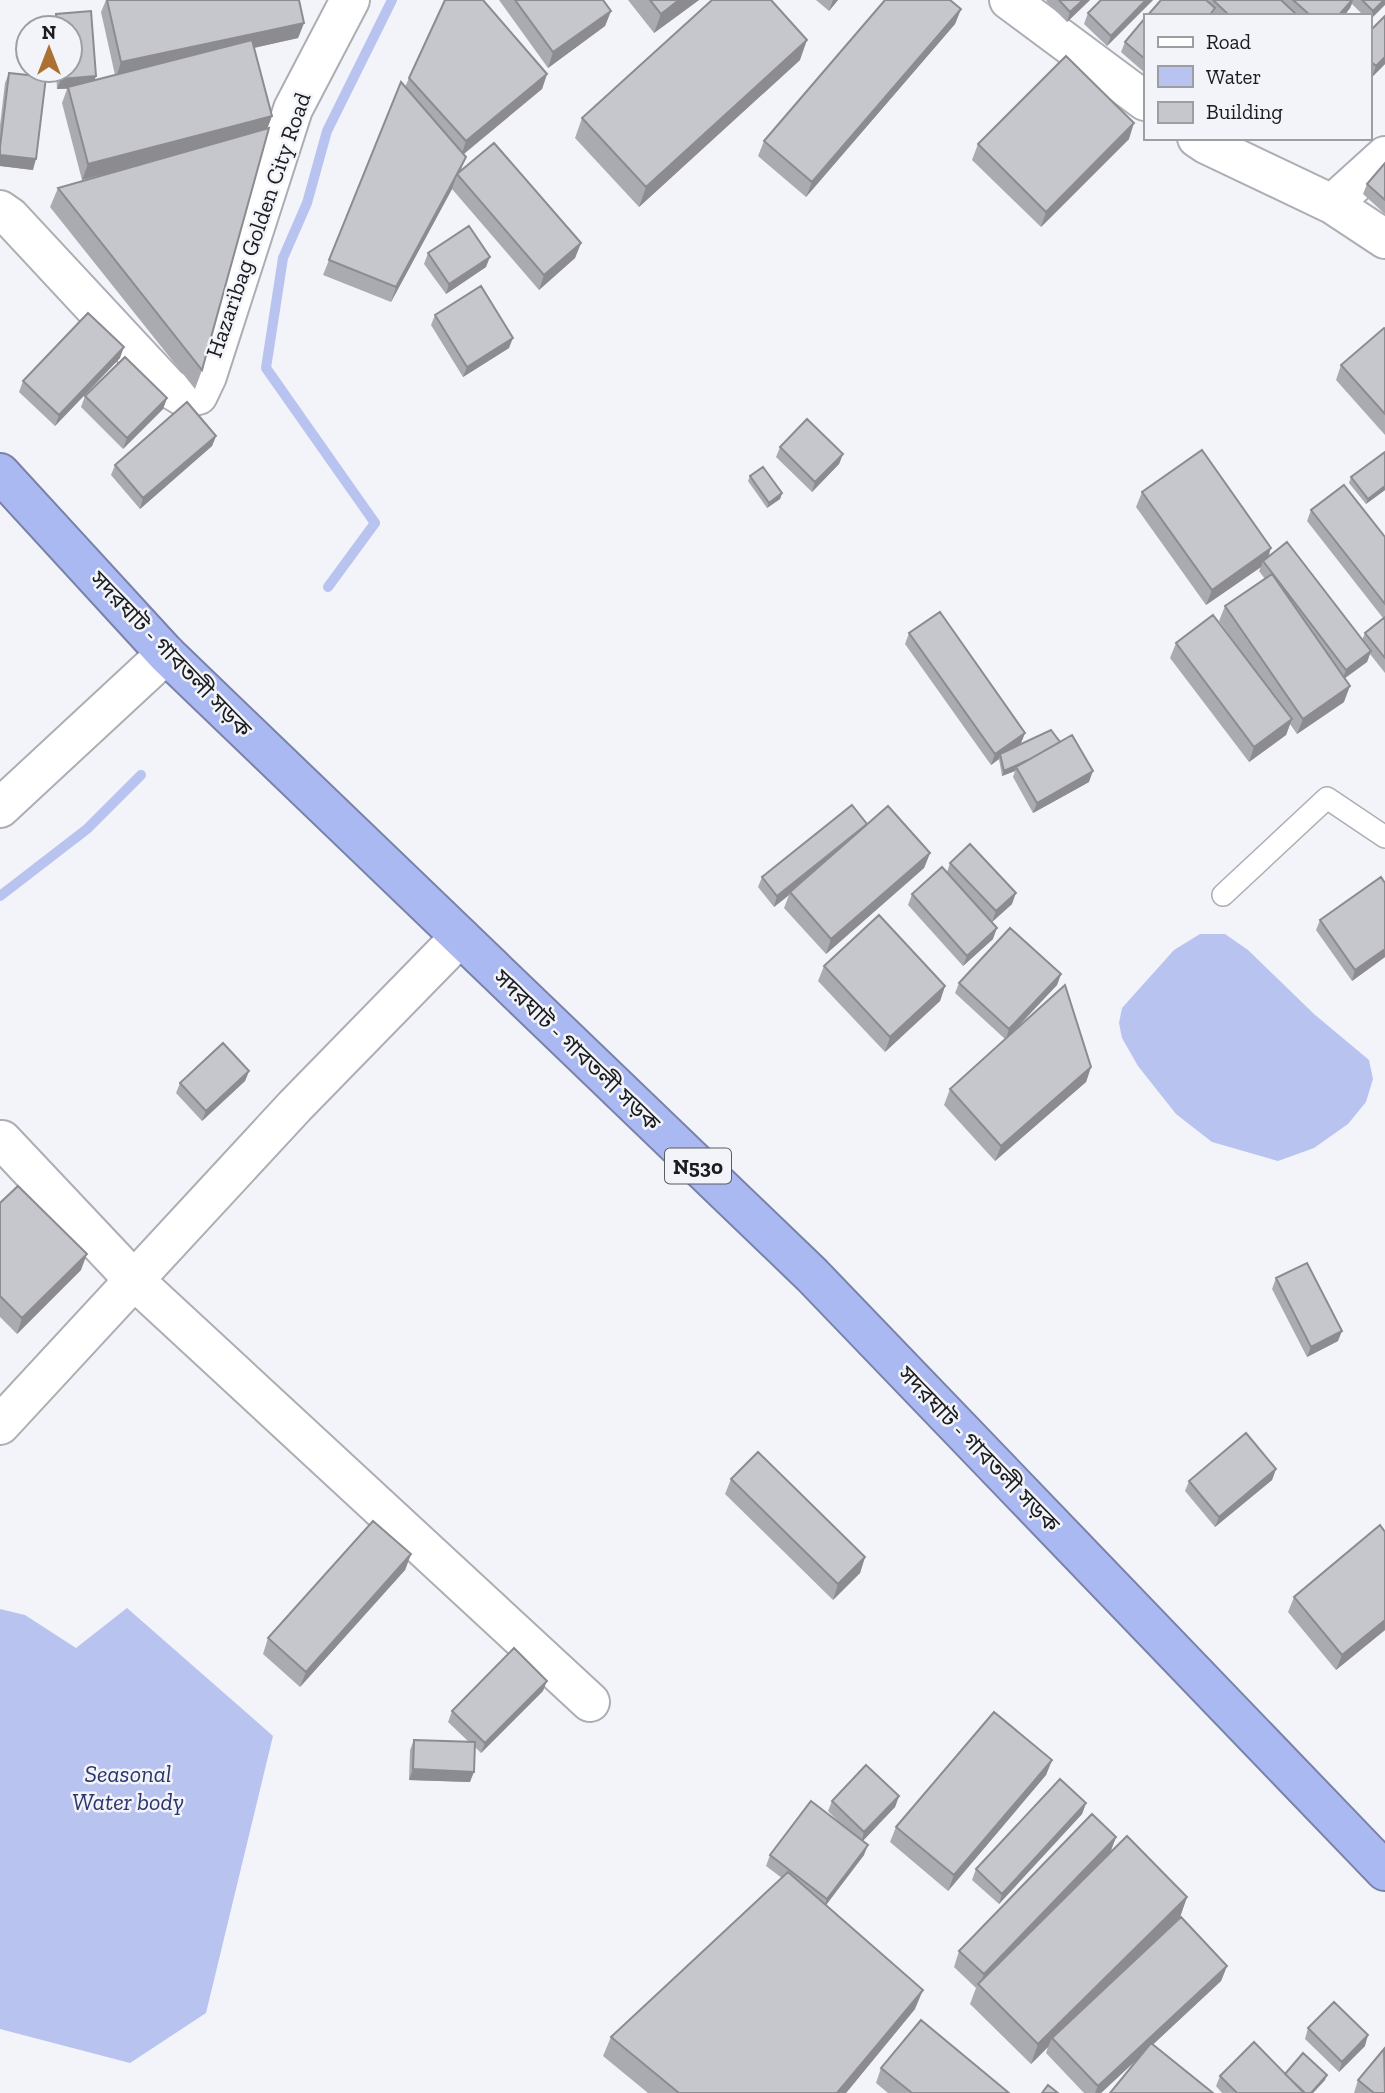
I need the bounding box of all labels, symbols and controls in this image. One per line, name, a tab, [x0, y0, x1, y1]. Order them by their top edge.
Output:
north arrow	[14, 14, 84, 84]
legend	[1144, 14, 1371, 140]
text: N	[42, 21, 56, 44]
text: Road	[1206, 29, 1252, 54]
text: Water	[1206, 64, 1261, 89]
street label: Hazaribag Golden City Road	[199, 88, 317, 361]
text: Building	[1206, 99, 1283, 124]
street label: সদরঘাট - গাবতলী সড়ক	[84, 564, 258, 743]
street label: সদরঘাট - গাবতলী সড়ক	[487, 963, 666, 1137]
road number: N530	[665, 1148, 731, 1184]
street label: সদরঘাট - গাবতলী সড়ক	[892, 1359, 1066, 1538]
water label: Seasonal Water body	[72, 1759, 184, 1816]

